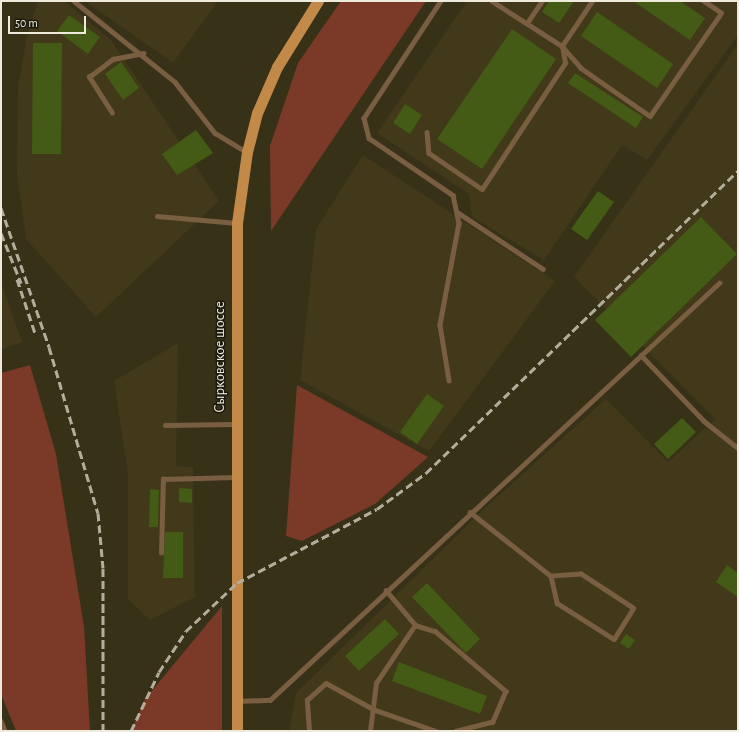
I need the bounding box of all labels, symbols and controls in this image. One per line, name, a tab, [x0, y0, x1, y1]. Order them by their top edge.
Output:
scale bar	[10, 8, 88, 34]
text: 50 m	[15, 17, 38, 29]
street label: Сырковское шоссе	[211, 301, 229, 413]

